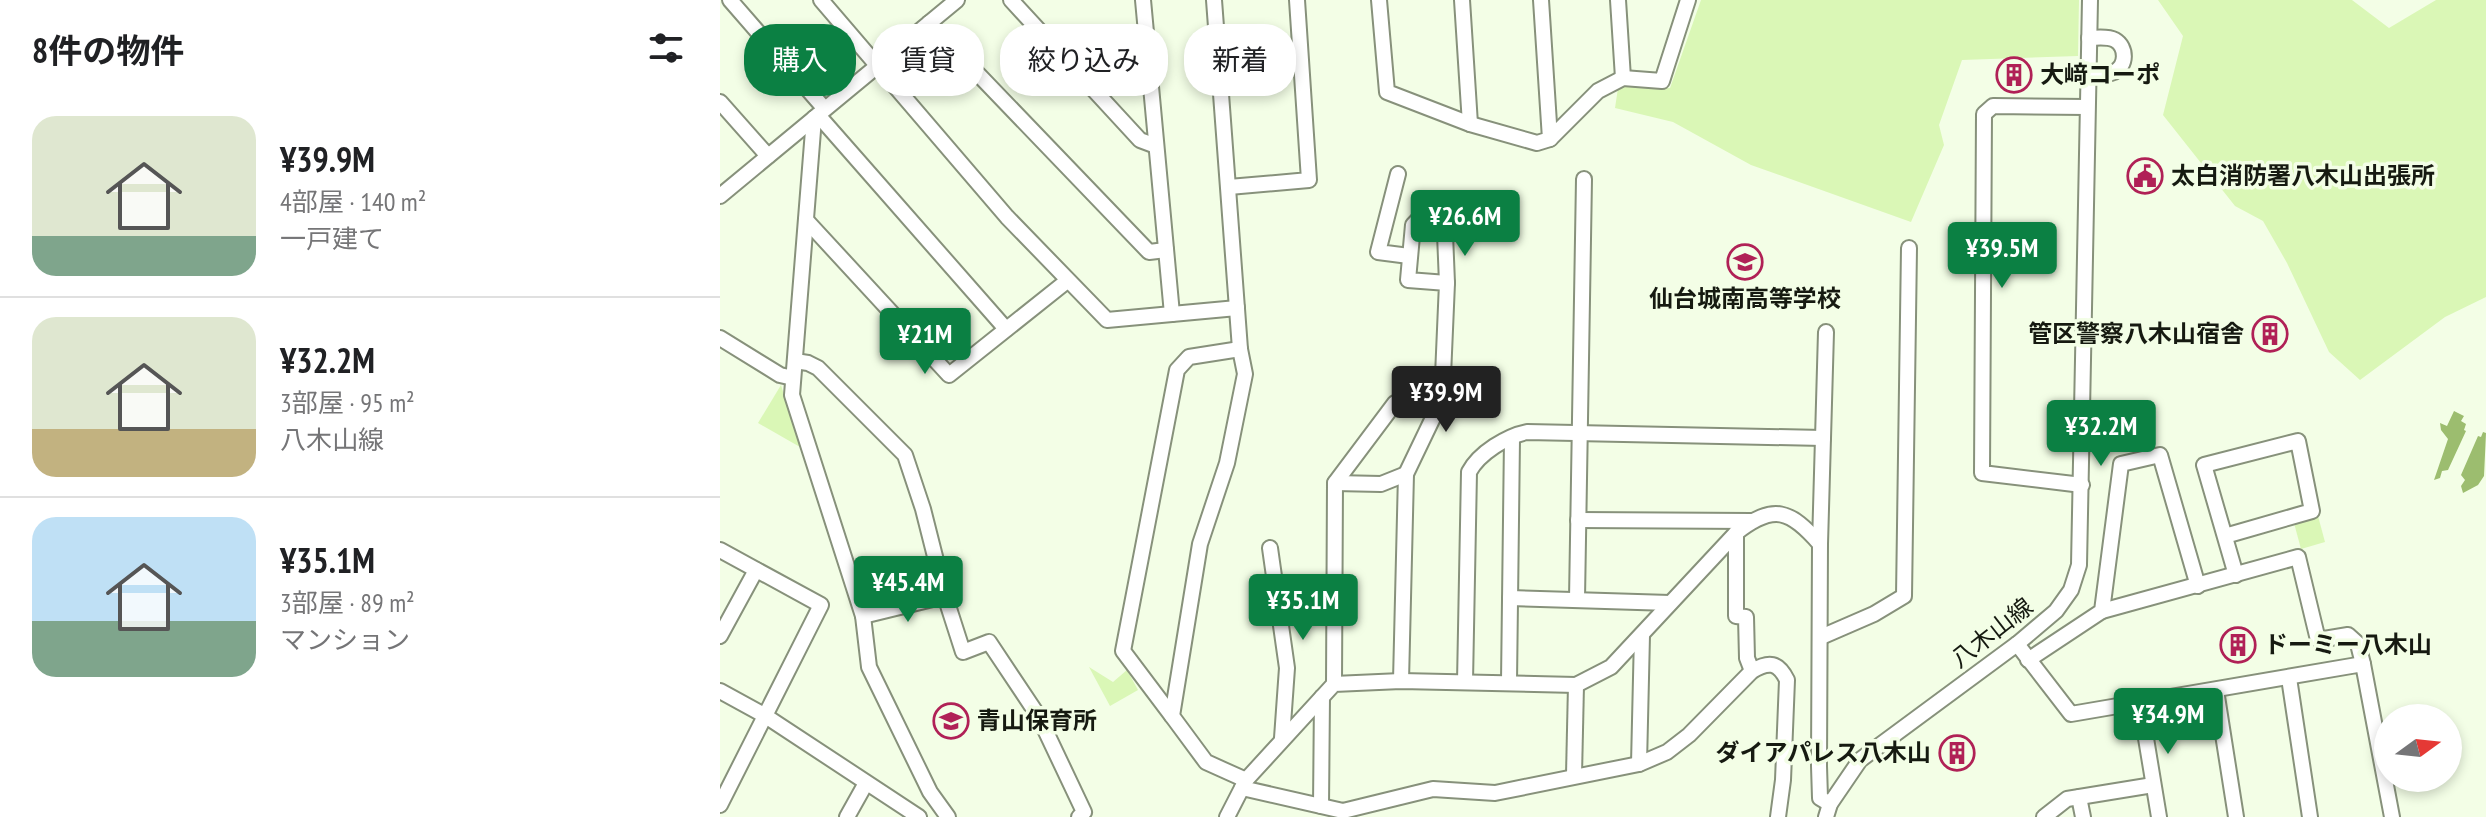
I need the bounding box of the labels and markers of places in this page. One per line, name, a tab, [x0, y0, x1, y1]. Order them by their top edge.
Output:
building icon: 大﨑コーポ	[1995, 56, 2033, 94]
place label: 大﨑コーポ	[2040, 59, 2160, 90]
public building icon: 太白消防署八木山出張所	[2126, 157, 2164, 195]
place label: 太白消防署八木山出張所	[2171, 160, 2435, 191]
pin: ¥26.6M	[1400, 190, 1530, 258]
pin: ¥39.5M	[1937, 222, 2067, 290]
school or university icon: 仙台城南高等学校	[1726, 243, 1764, 281]
place label: 仙台城南高等学校	[1649, 283, 1841, 314]
pin: ¥21M	[878, 308, 972, 376]
building icon: 管区警察八木山宿舎	[2251, 315, 2289, 353]
place label: 管区警察八木山宿舎	[2028, 318, 2244, 349]
pin: ¥39.9M	[1381, 366, 1511, 434]
pin: ¥32.2M	[2036, 400, 2166, 468]
pin: ¥45.4M	[843, 556, 973, 624]
pin: ¥35.1M	[1238, 574, 1368, 642]
building icon: ドーミー八木山	[2219, 626, 2257, 664]
place label: ドーミー八木山	[2264, 629, 2432, 660]
pin: ¥34.9M	[2103, 688, 2233, 756]
school or university icon: 青山保育所	[932, 702, 970, 740]
place label: 青山保育所	[977, 705, 1097, 736]
building icon: ダイアパレス八木山	[1938, 734, 1976, 772]
place label: ダイアパレス八木山	[1715, 737, 1931, 768]

